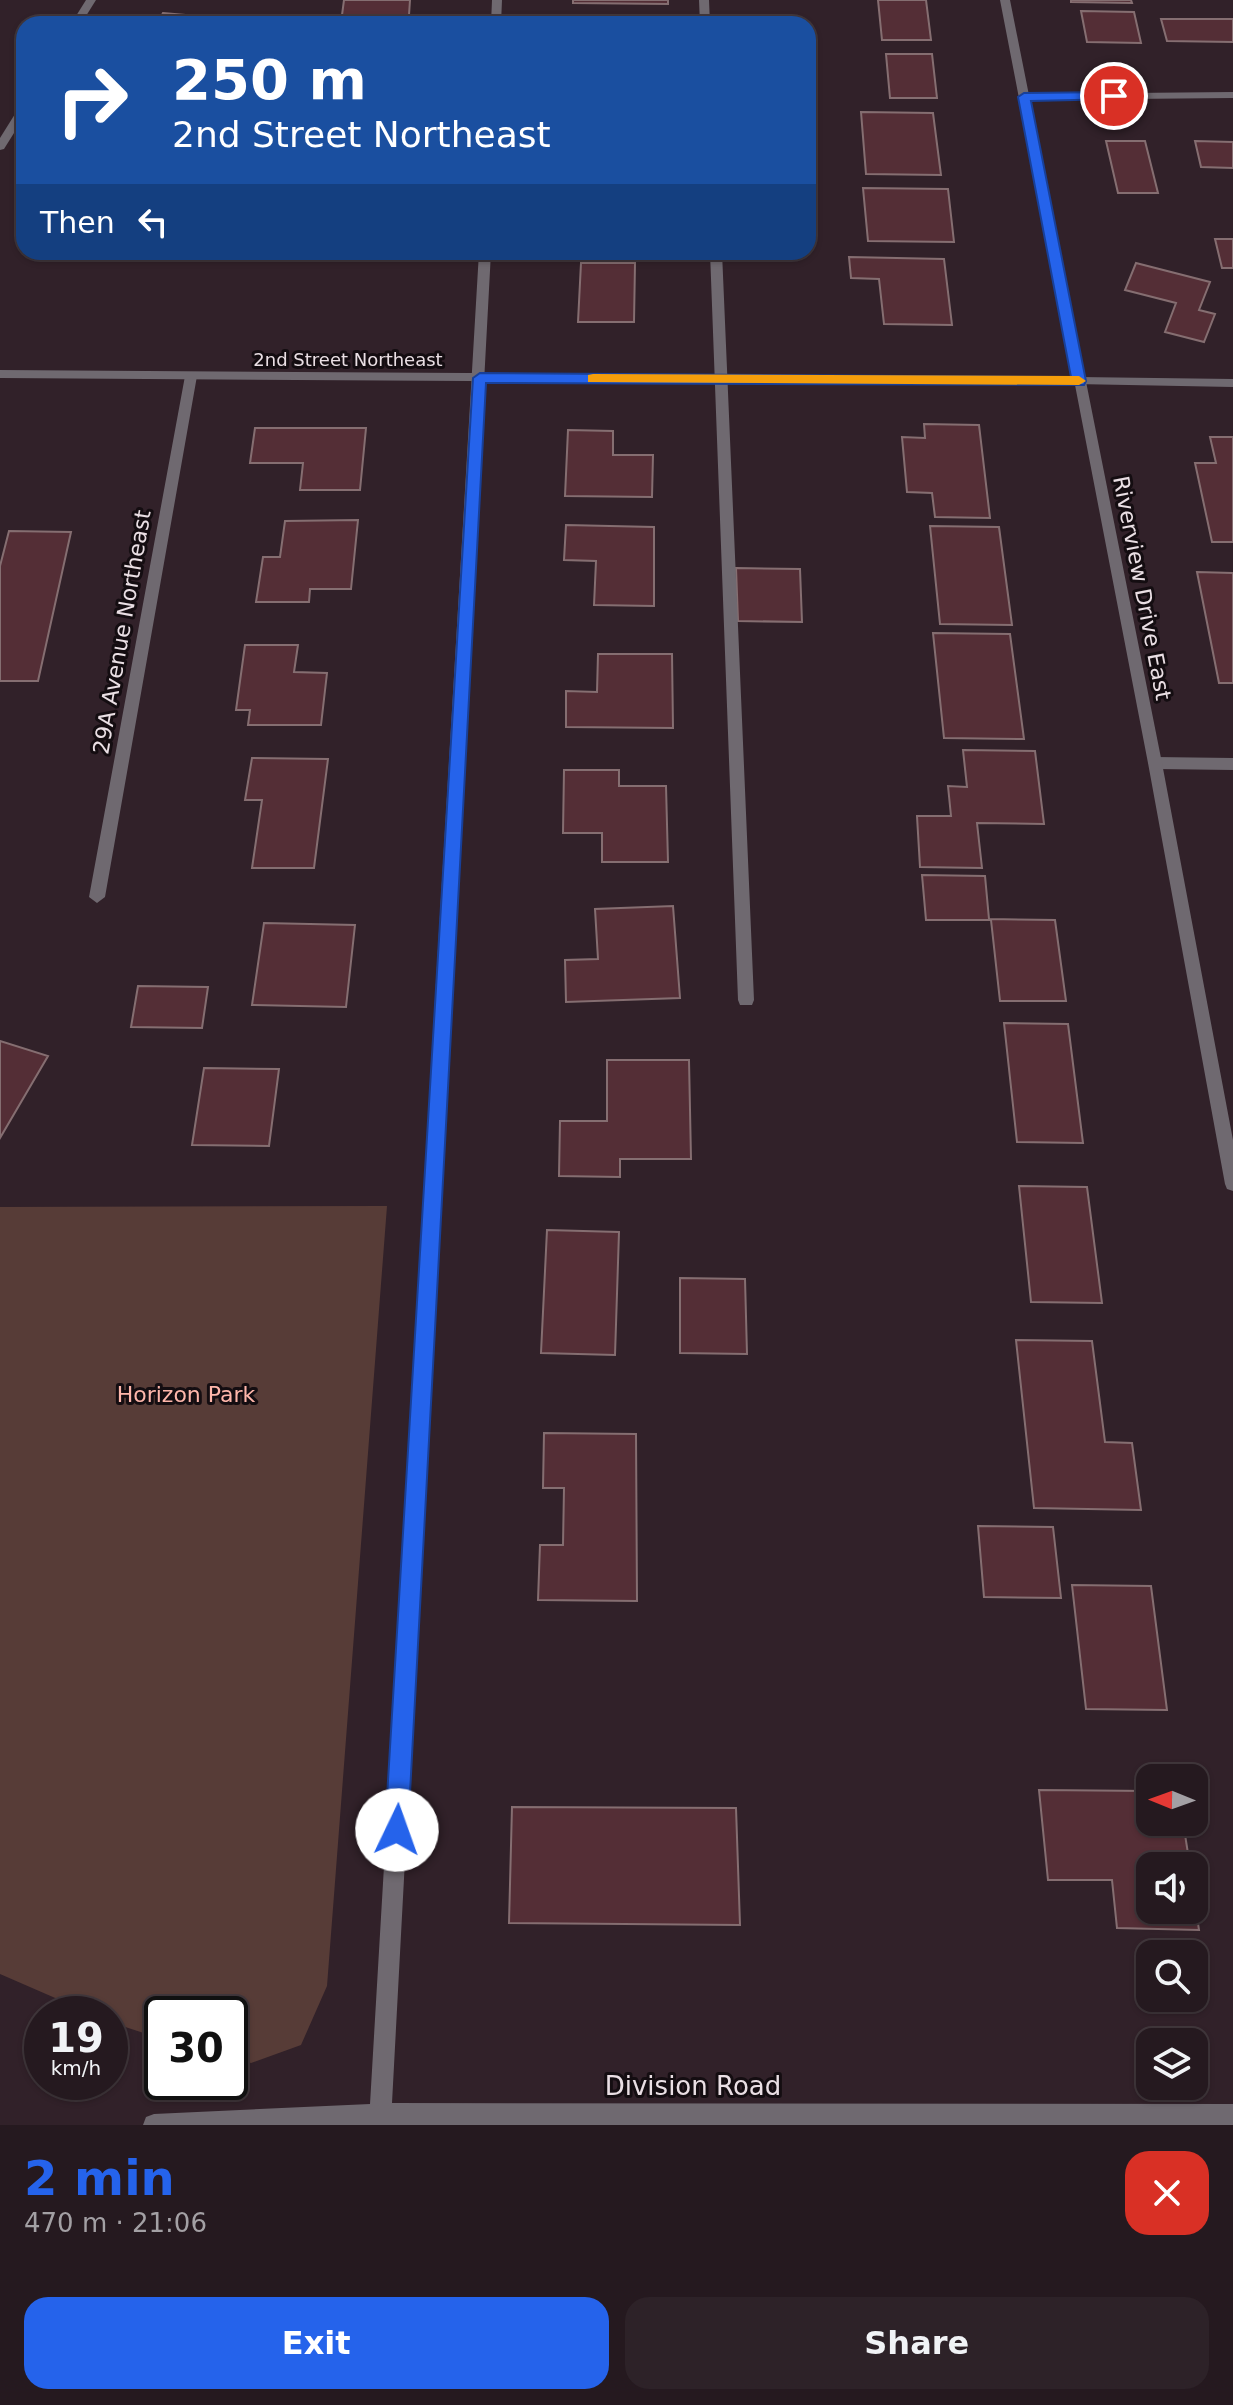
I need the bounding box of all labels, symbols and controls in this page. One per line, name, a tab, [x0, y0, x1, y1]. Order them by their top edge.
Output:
text: 250 m	[172, 47, 367, 112]
icon: right	[40, 48, 144, 152]
pin	[1080, 62, 1148, 130]
icon: arrive	[1092, 74, 1136, 118]
text: 2nd Street Northeast	[172, 114, 551, 155]
icon: left	[131, 200, 175, 244]
text: Then	[40, 205, 115, 240]
street label: 2nd Street Northeast	[253, 349, 443, 370]
street label: Riverview Drive East	[1108, 474, 1176, 703]
street label: 29A Avenue Northeast	[88, 508, 156, 756]
park label: Horizon Park	[117, 1382, 256, 1407]
north arrow	[1136, 1764, 1208, 1836]
map controls	[1136, 1764, 1208, 2100]
position arrow	[355, 1788, 439, 1872]
button: sound	[1136, 1852, 1208, 1924]
button: search	[1136, 1940, 1208, 2012]
speed limit sign: 30	[144, 1996, 248, 2100]
text: 19	[48, 2015, 104, 2061]
button: layers	[1136, 2028, 1208, 2100]
text: km/h	[51, 2056, 101, 2080]
street label: Division Road	[605, 2071, 781, 2101]
text: 2 min	[24, 2150, 175, 2206]
button: close	[1125, 2151, 1209, 2235]
text: 470 m · 21:06	[24, 2208, 207, 2238]
button: Exit	[24, 2297, 609, 2389]
button: Share	[625, 2297, 1209, 2389]

